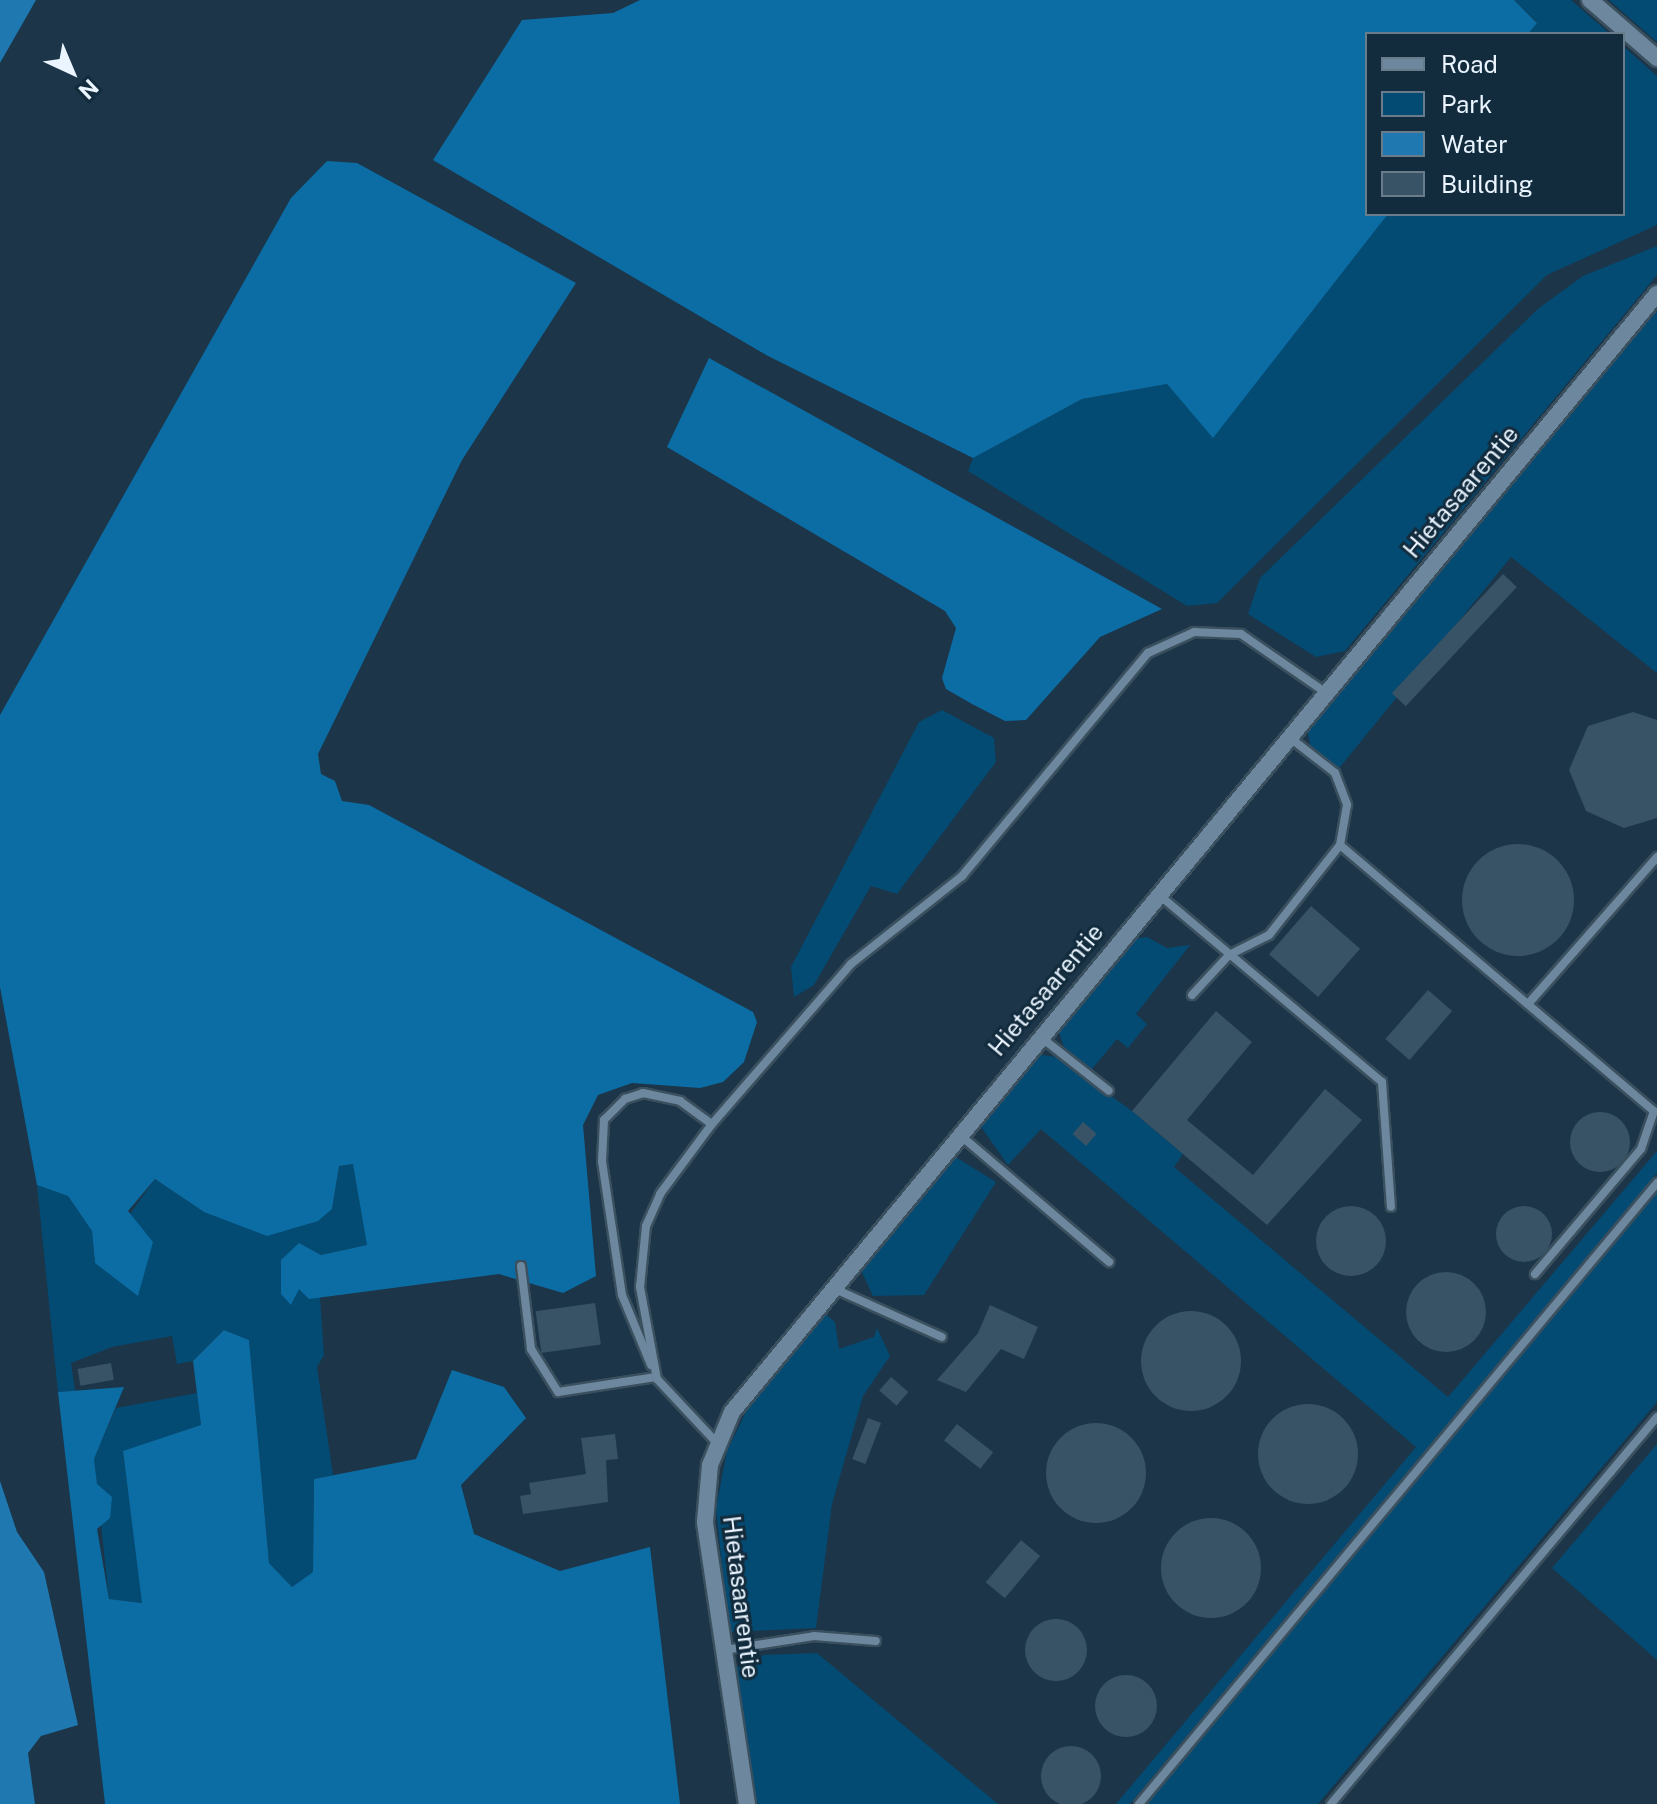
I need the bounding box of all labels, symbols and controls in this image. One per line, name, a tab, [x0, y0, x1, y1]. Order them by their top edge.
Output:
north arrow	[32, 32, 112, 112]
legend	[1365, 32, 1625, 216]
text: Road	[1441, 50, 1498, 78]
text: N	[73, 74, 104, 105]
text: Park	[1441, 90, 1492, 118]
text: Water	[1441, 130, 1508, 158]
text: Building	[1441, 170, 1533, 198]
street label: Hietasaarentie	[1397, 420, 1525, 564]
street label: Hietasaarentie	[982, 918, 1110, 1062]
street label: Hietasaarentie	[717, 1514, 765, 1680]

